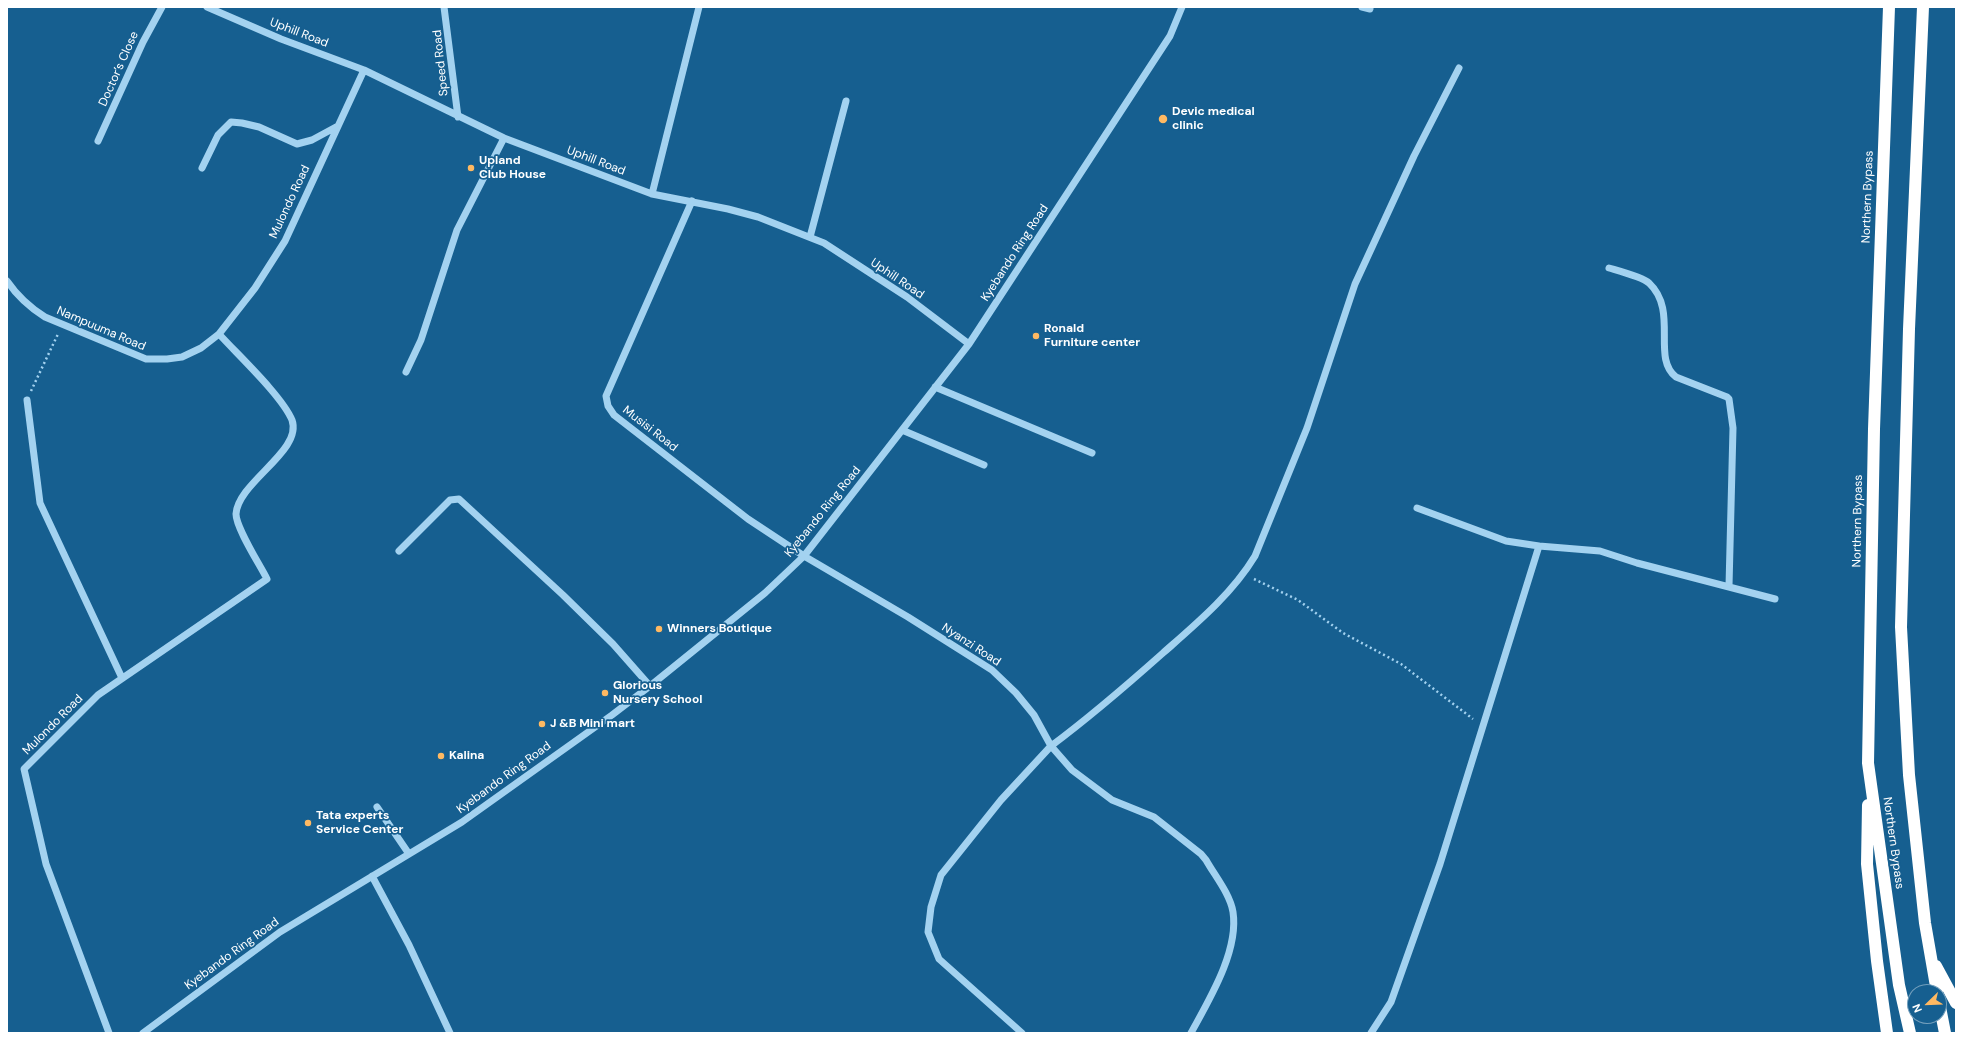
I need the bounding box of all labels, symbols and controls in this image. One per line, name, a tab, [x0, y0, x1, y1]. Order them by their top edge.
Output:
street label: Uphill Road	[268, 15, 330, 51]
street label: Doctor’s Close	[96, 29, 142, 109]
street label: Speed Road	[430, 29, 452, 97]
place label: Devic medical clinic	[1172, 105, 1255, 133]
marker: Devic medical clinic	[1157, 113, 1169, 125]
street label: Uphill Road	[565, 143, 627, 179]
street label: Northern Bypass	[1859, 150, 1877, 244]
place label: Upland Club House	[479, 154, 546, 182]
street label: Mulondo Road	[267, 163, 313, 241]
marker: Upland Club House	[466, 163, 476, 173]
street label: Kyebando Ring Road	[978, 202, 1052, 304]
street label: Uphill Road	[867, 256, 927, 302]
street label: Nampuuma Road	[54, 304, 148, 354]
place label: Ronald Furniture center	[1044, 322, 1140, 350]
marker: Ronald Furniture center	[1031, 331, 1041, 341]
street label: Musisi Road	[620, 403, 680, 455]
street label: Kyebando Ring Road	[782, 464, 864, 560]
street label: Northern Bypass	[1850, 474, 1866, 568]
street label: Nyanzi Road	[939, 621, 1003, 669]
place label: Winners Boutique	[667, 622, 772, 636]
marker: Winners Boutique	[654, 624, 664, 634]
place label: Glorious Nursery School	[613, 679, 702, 707]
marker: Glorious Nursery School	[600, 688, 610, 698]
street label: Mulondo Road	[20, 692, 86, 758]
place label: J &B Mini mart	[550, 717, 635, 731]
marker: J &B Mini mart	[537, 719, 547, 729]
street label: Kyebando Ring Road	[454, 739, 554, 817]
place label: Kalina	[449, 749, 484, 763]
marker: Kalina	[436, 751, 446, 761]
street label: Northern Bypass	[1879, 796, 1907, 890]
place label: Tata experts Service Center	[316, 809, 403, 837]
marker: Tata experts Service Center	[303, 818, 313, 828]
street label: Kyebando Ring Road	[182, 915, 282, 993]
north arrow	[1907, 984, 1947, 1024]
text: N	[1909, 1002, 1925, 1015]

